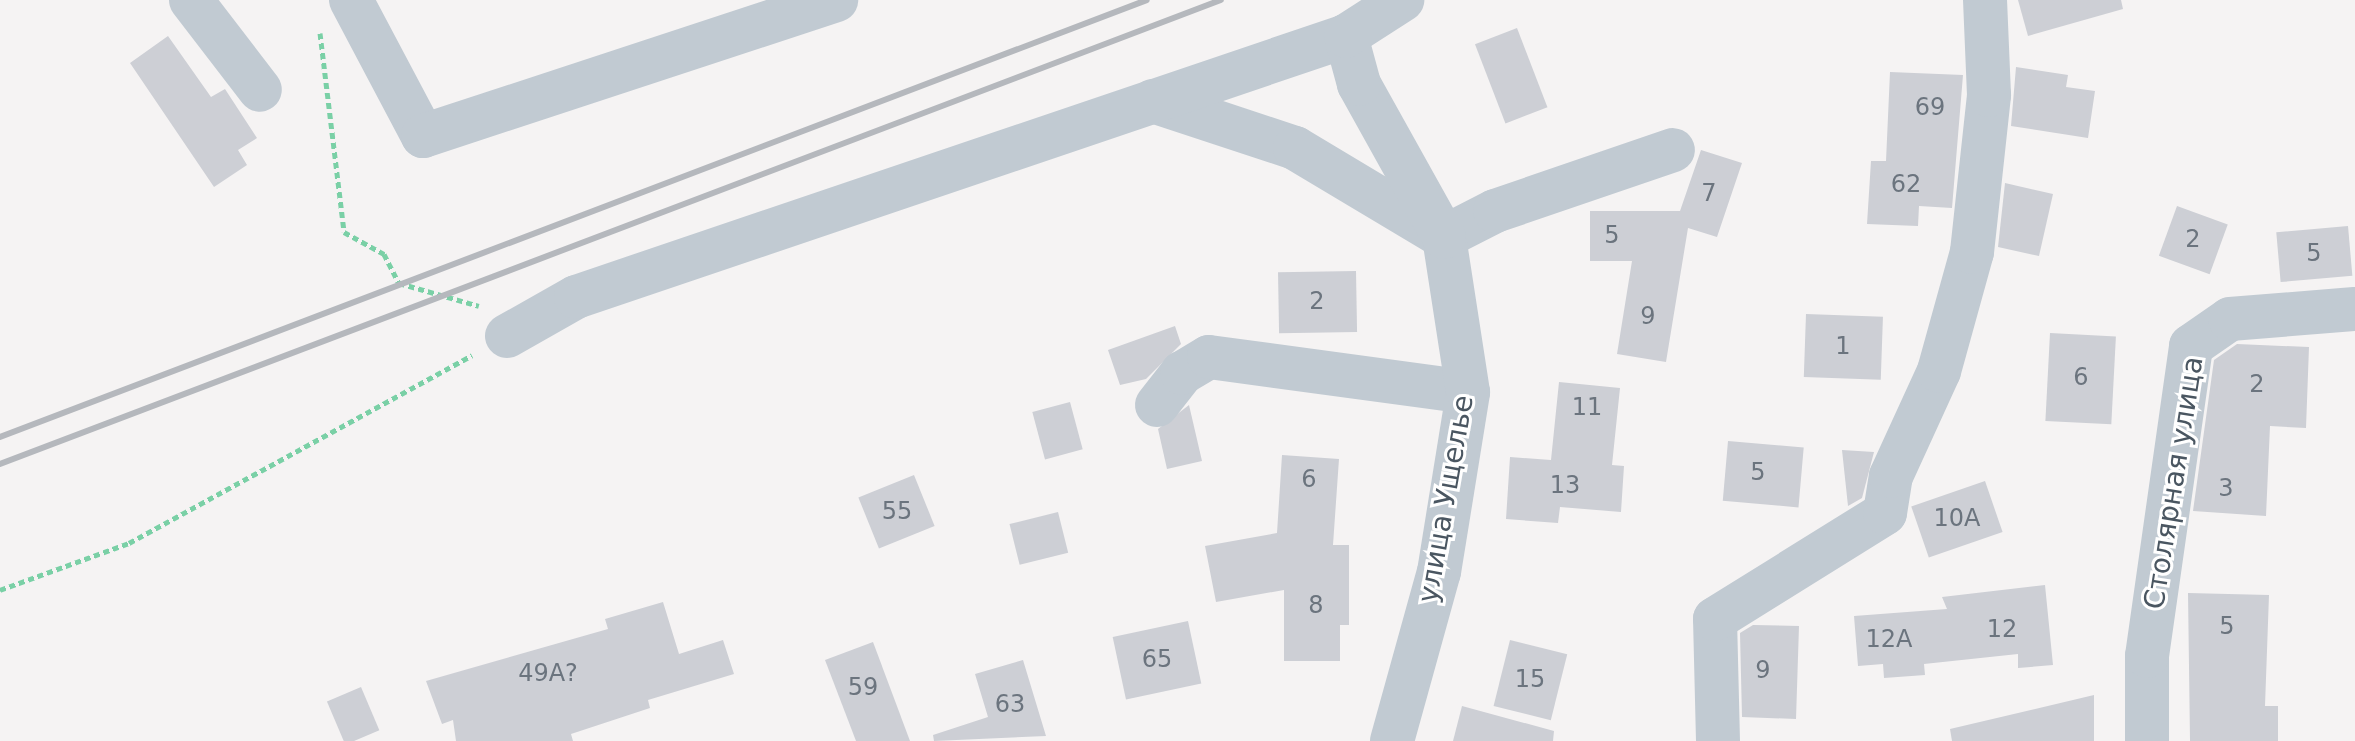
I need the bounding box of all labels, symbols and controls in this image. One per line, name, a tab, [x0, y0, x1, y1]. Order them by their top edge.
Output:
house number: 69	[1915, 94, 1945, 122]
house number: 62	[1891, 171, 1921, 199]
house number: 7	[1701, 180, 1717, 208]
house number: 5	[1604, 222, 1620, 250]
house number: 2	[2185, 226, 2201, 254]
house number: 5	[2306, 240, 2322, 268]
house number: 2	[1309, 288, 1325, 316]
house number: 9	[1640, 303, 1656, 331]
house number: 1	[1835, 333, 1851, 361]
street label: Столярная улица	[2137, 354, 2211, 612]
house number: 6	[2073, 364, 2089, 392]
house number: 2	[2249, 371, 2265, 399]
street label: улица Ущелье	[1411, 393, 1481, 605]
house number: 11	[1572, 394, 1602, 422]
house number: 5	[1750, 459, 1766, 487]
house number: 6	[1301, 466, 1317, 494]
house number: 13	[1550, 472, 1580, 500]
house number: 3	[2218, 475, 2234, 503]
house number: 55	[882, 498, 912, 526]
house number: 10А	[1934, 505, 1980, 533]
house number: 8	[1308, 592, 1324, 620]
house number: 5	[2219, 613, 2235, 641]
house number: 12	[1987, 616, 2017, 644]
house number: 12А	[1866, 626, 1912, 654]
house number: 65	[1142, 646, 1172, 674]
house number: 9	[1755, 657, 1771, 685]
house number: 49А?	[518, 660, 578, 688]
house number: 15	[1515, 666, 1545, 694]
house number: 59	[848, 674, 878, 702]
house number: 63	[995, 691, 1025, 719]

